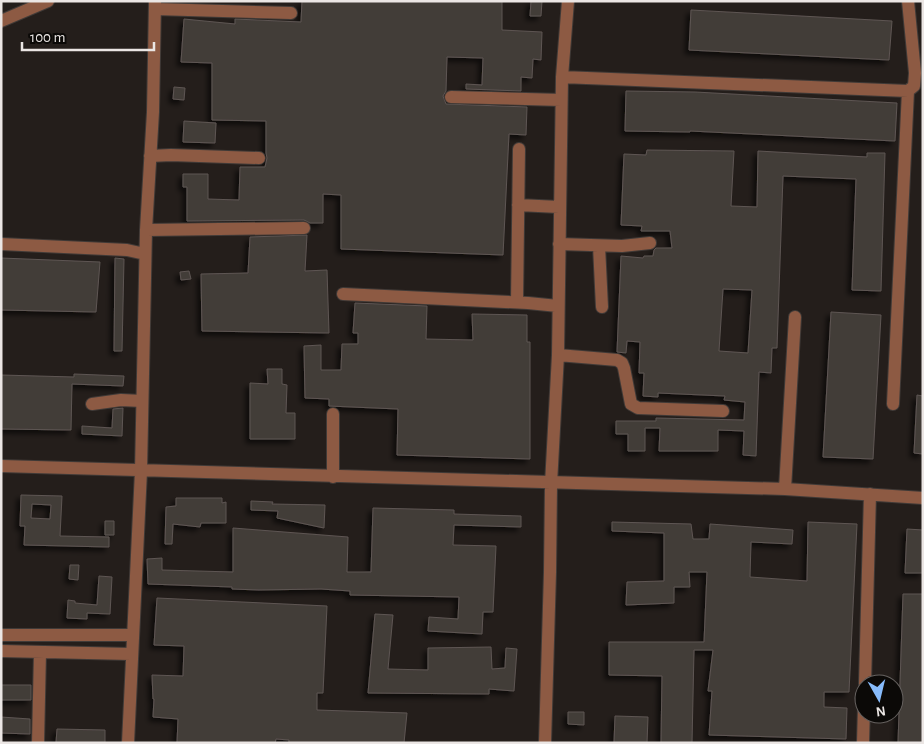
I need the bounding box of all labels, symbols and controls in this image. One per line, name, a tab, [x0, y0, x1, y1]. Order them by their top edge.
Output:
scale bar	[22, 20, 155, 52]
text: 100 m	[30, 30, 65, 45]
north arrow	[854, 674, 904, 724]
text: N	[875, 703, 886, 718]

